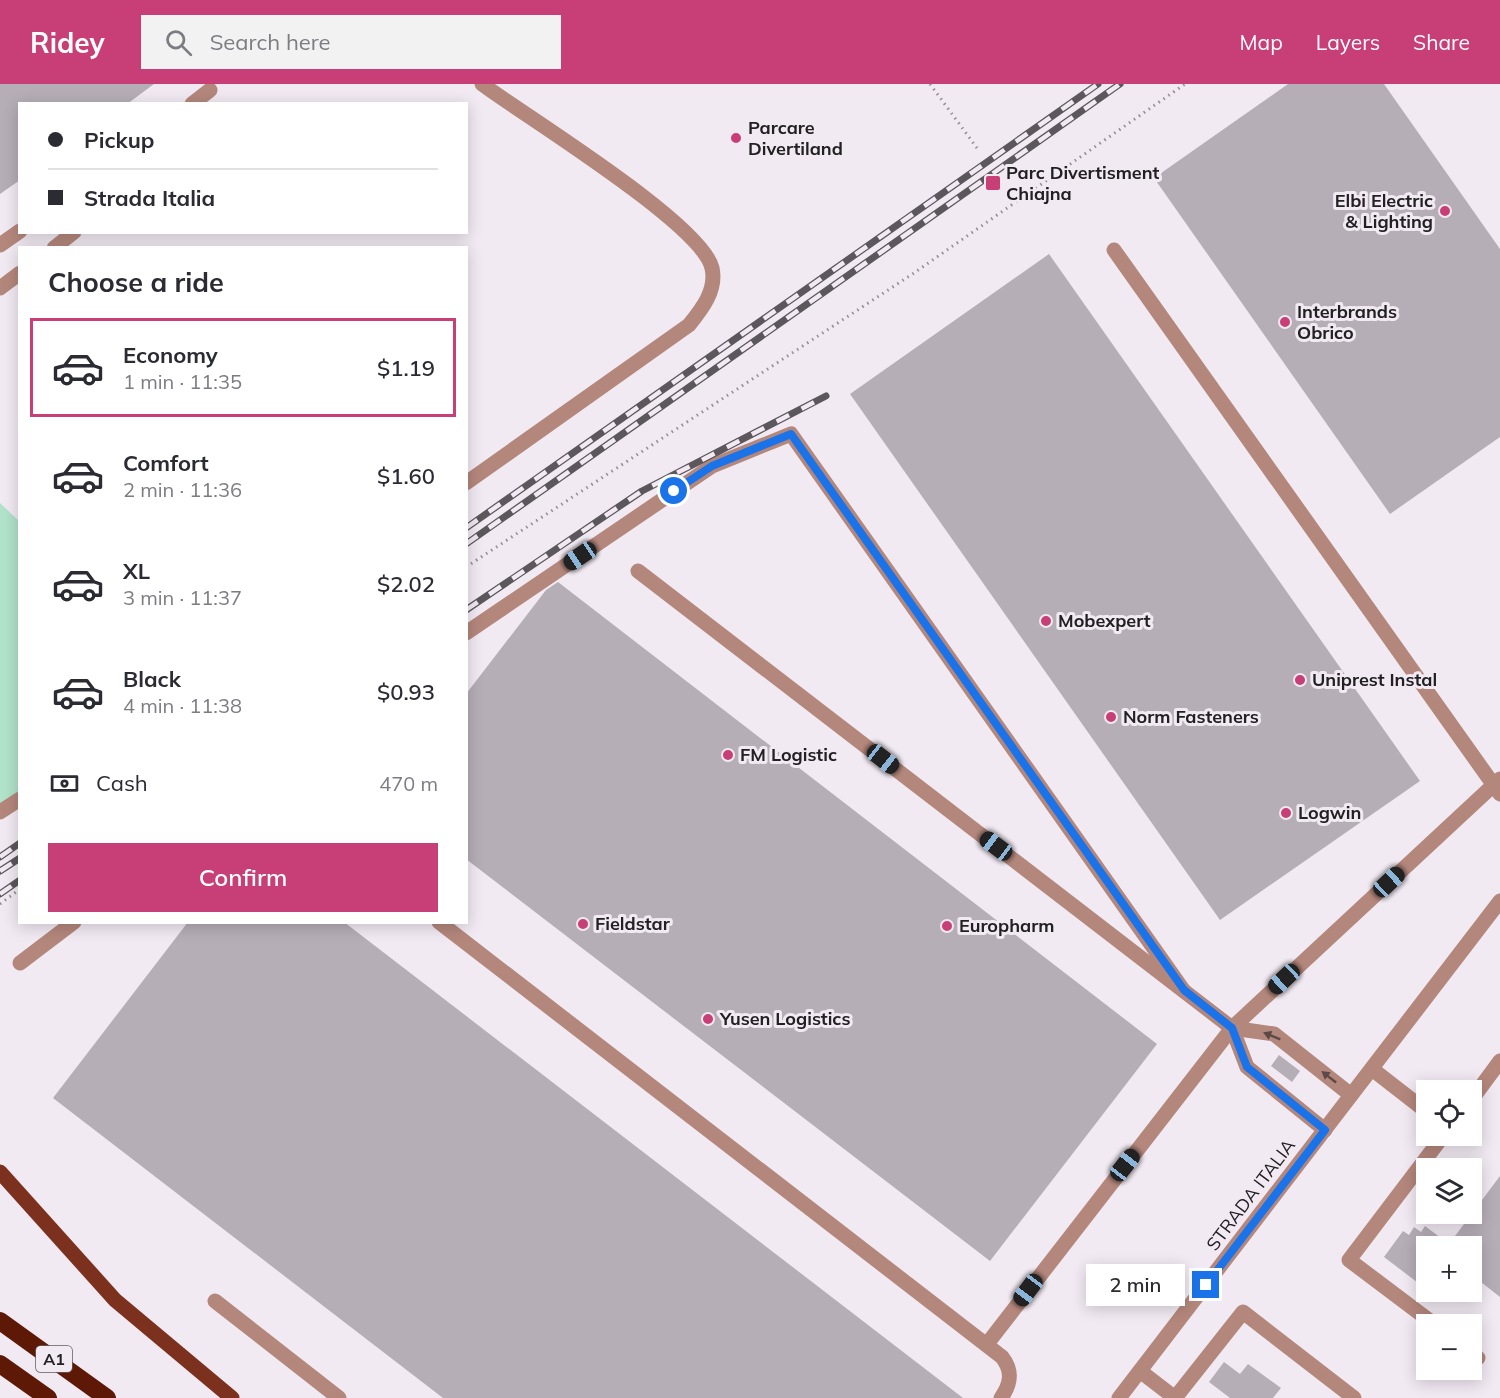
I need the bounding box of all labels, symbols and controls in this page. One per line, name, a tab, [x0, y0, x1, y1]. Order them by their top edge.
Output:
search box	[141, 15, 561, 69]
text: Ridey	[30, 25, 105, 60]
icon: search	[162, 26, 195, 59]
text: Search here	[210, 28, 331, 56]
text: Map	[1240, 29, 1283, 55]
text: Layers	[1316, 29, 1380, 55]
text: Share	[1413, 29, 1470, 55]
place label: Parcare Divertiland	[748, 116, 843, 160]
text: Pickup	[84, 126, 154, 154]
marker: Parcare Divertiland	[729, 131, 743, 145]
place label: Parc Divertisment Chiajna	[1006, 161, 1160, 205]
marker: Parc Divertisment Chiajna	[984, 174, 1002, 192]
text: Strada Italia	[84, 184, 215, 212]
place label: Elbi Electric & Lighting	[1335, 189, 1433, 233]
marker: Elbi Electric & Lighting	[1438, 204, 1452, 218]
text: Choose a ride	[48, 265, 224, 299]
place label: Interbrands Obrico	[1297, 300, 1397, 344]
marker: Interbrands Obrico	[1278, 315, 1292, 329]
icon: car	[51, 341, 105, 395]
text: Economy	[123, 341, 218, 369]
text: $1.19	[377, 354, 435, 382]
text: 1 min · 11:35	[123, 369, 242, 394]
icon: car	[51, 449, 105, 503]
text: Comfort	[123, 449, 209, 477]
text: $1.60	[377, 462, 435, 490]
text: 2 min · 11:36	[123, 477, 242, 502]
route start	[660, 477, 687, 504]
car	[560, 538, 600, 574]
icon: car	[51, 557, 105, 611]
text: XL	[123, 557, 150, 585]
text: $2.02	[377, 570, 435, 598]
text: 3 min · 11:37	[123, 585, 242, 610]
place label: Mobexpert	[1058, 609, 1151, 632]
marker: Mobexpert	[1039, 614, 1053, 628]
icon: car	[51, 665, 105, 719]
text: Black	[123, 665, 181, 693]
place label: Uniprest Instal	[1312, 668, 1437, 691]
marker: Uniprest Instal	[1293, 673, 1307, 687]
text: $0.93	[377, 678, 435, 706]
text: 4 min · 11:38	[123, 693, 242, 718]
place label: Norm Fasteners	[1123, 705, 1259, 728]
marker: Norm Fasteners	[1104, 710, 1118, 724]
car	[863, 741, 903, 777]
place label: FM Logistic	[740, 743, 837, 766]
marker: FM Logistic	[721, 748, 735, 762]
icon: cash	[48, 767, 81, 800]
text: Cash	[96, 769, 148, 797]
text: 470 m	[379, 771, 438, 796]
place label: Logwin	[1298, 801, 1361, 824]
marker: Logwin	[1279, 806, 1293, 820]
car	[976, 828, 1016, 864]
button: Confirm	[48, 843, 438, 912]
car	[1370, 863, 1408, 901]
place label: Fieldstar	[595, 912, 671, 935]
place label: Europharm	[959, 914, 1054, 937]
marker: Fieldstar	[576, 917, 590, 931]
marker: Europharm	[940, 919, 954, 933]
car	[1265, 960, 1303, 998]
place label: Yusen Logistics	[719, 1007, 850, 1030]
marker: Yusen Logistics	[701, 1012, 715, 1026]
one-way arrow	[1263, 1031, 1281, 1041]
one-way arrow	[1321, 1072, 1336, 1084]
map controls	[1416, 1080, 1482, 1380]
button: locate	[1416, 1080, 1482, 1146]
street label: STRADA ITALIA	[1201, 1134, 1300, 1255]
car	[1107, 1145, 1143, 1185]
button: layers	[1416, 1158, 1482, 1224]
button: +	[1416, 1236, 1482, 1302]
callout: 2 min	[1086, 1264, 1185, 1306]
car	[1010, 1270, 1046, 1310]
route end	[1192, 1271, 1219, 1298]
text: 2 min	[1110, 1272, 1161, 1297]
button: −	[1416, 1314, 1482, 1380]
road number: A1	[36, 1346, 72, 1372]

